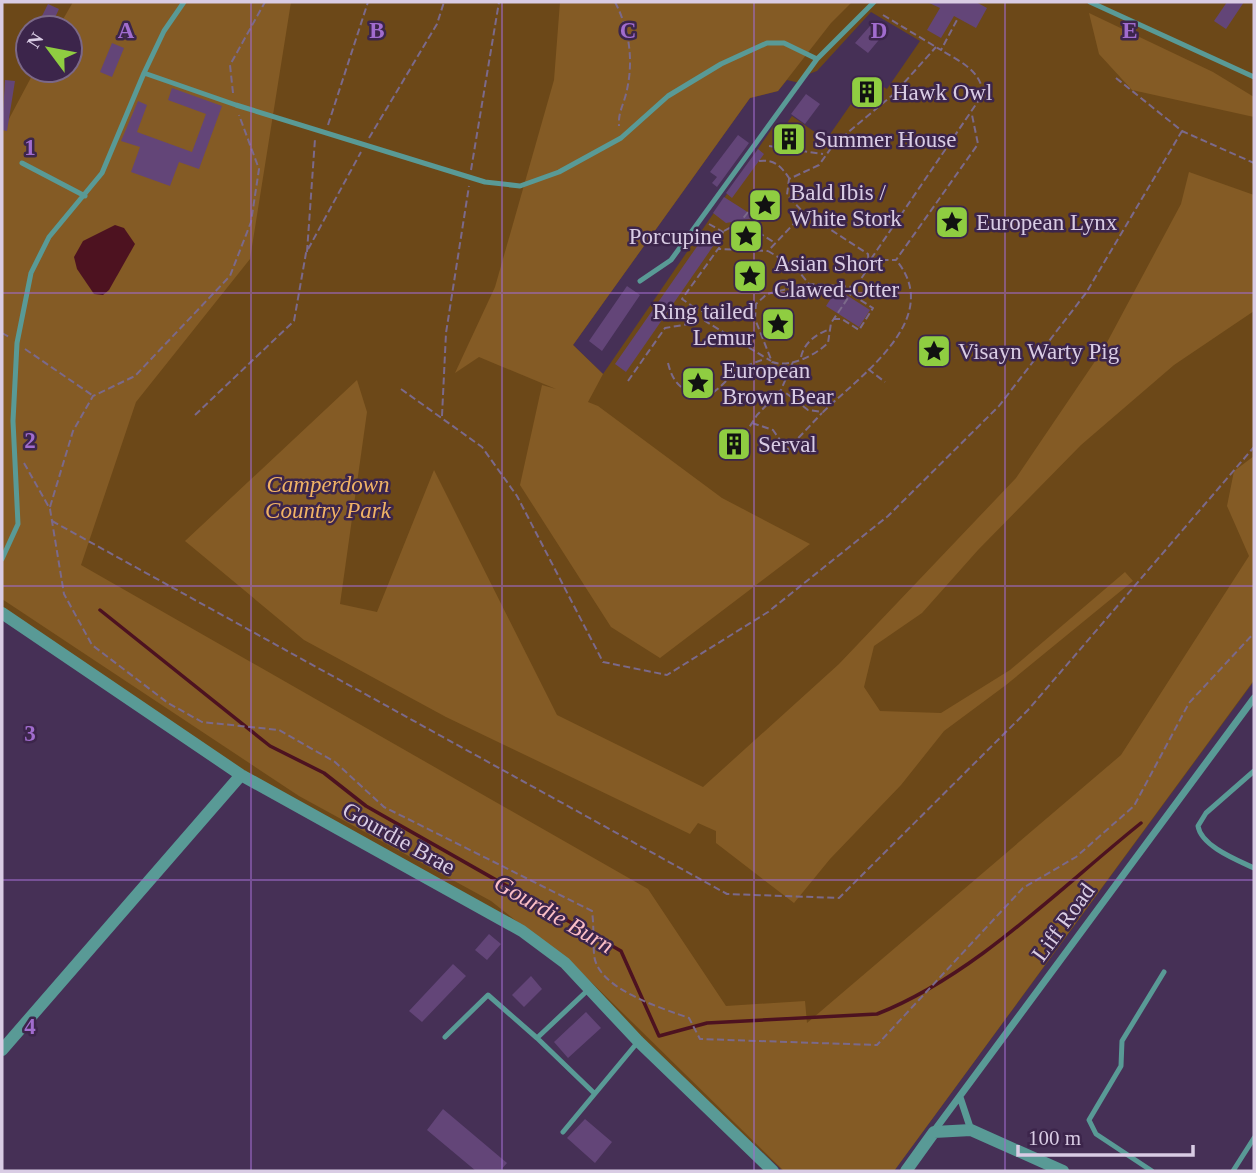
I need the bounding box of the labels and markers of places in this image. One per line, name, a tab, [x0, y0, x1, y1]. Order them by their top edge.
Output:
building icon: Hawk Owl	[848, 73, 886, 111]
place label: Hawk Owl	[892, 80, 992, 105]
building icon: Summer House	[770, 120, 808, 158]
place label: Summer House	[814, 127, 956, 152]
place label: Bald Ibis / White Stork	[790, 180, 902, 231]
place icon: Bald Ibis / White Stork	[746, 186, 784, 224]
place icon: European Lynx	[933, 203, 971, 241]
place label: European Lynx	[976, 210, 1118, 235]
place icon: Porcupine	[727, 217, 765, 255]
place label: Porcupine	[629, 224, 722, 249]
place label: Asian Short Clawed-Otter	[774, 251, 900, 302]
place icon: Asian Short Clawed-Otter	[731, 257, 769, 295]
place label: Ring tailed Lemur	[652, 299, 754, 350]
place icon: Ring tailed Lemur	[759, 305, 797, 343]
place icon: Visayn Warty Pig	[915, 332, 953, 370]
place label: Visayn Warty Pig	[958, 339, 1120, 364]
place label: European Brown Bear	[722, 358, 834, 409]
place icon: European Brown Bear	[679, 364, 717, 402]
building icon: Serval	[715, 425, 753, 463]
place label: Serval	[758, 432, 817, 457]

